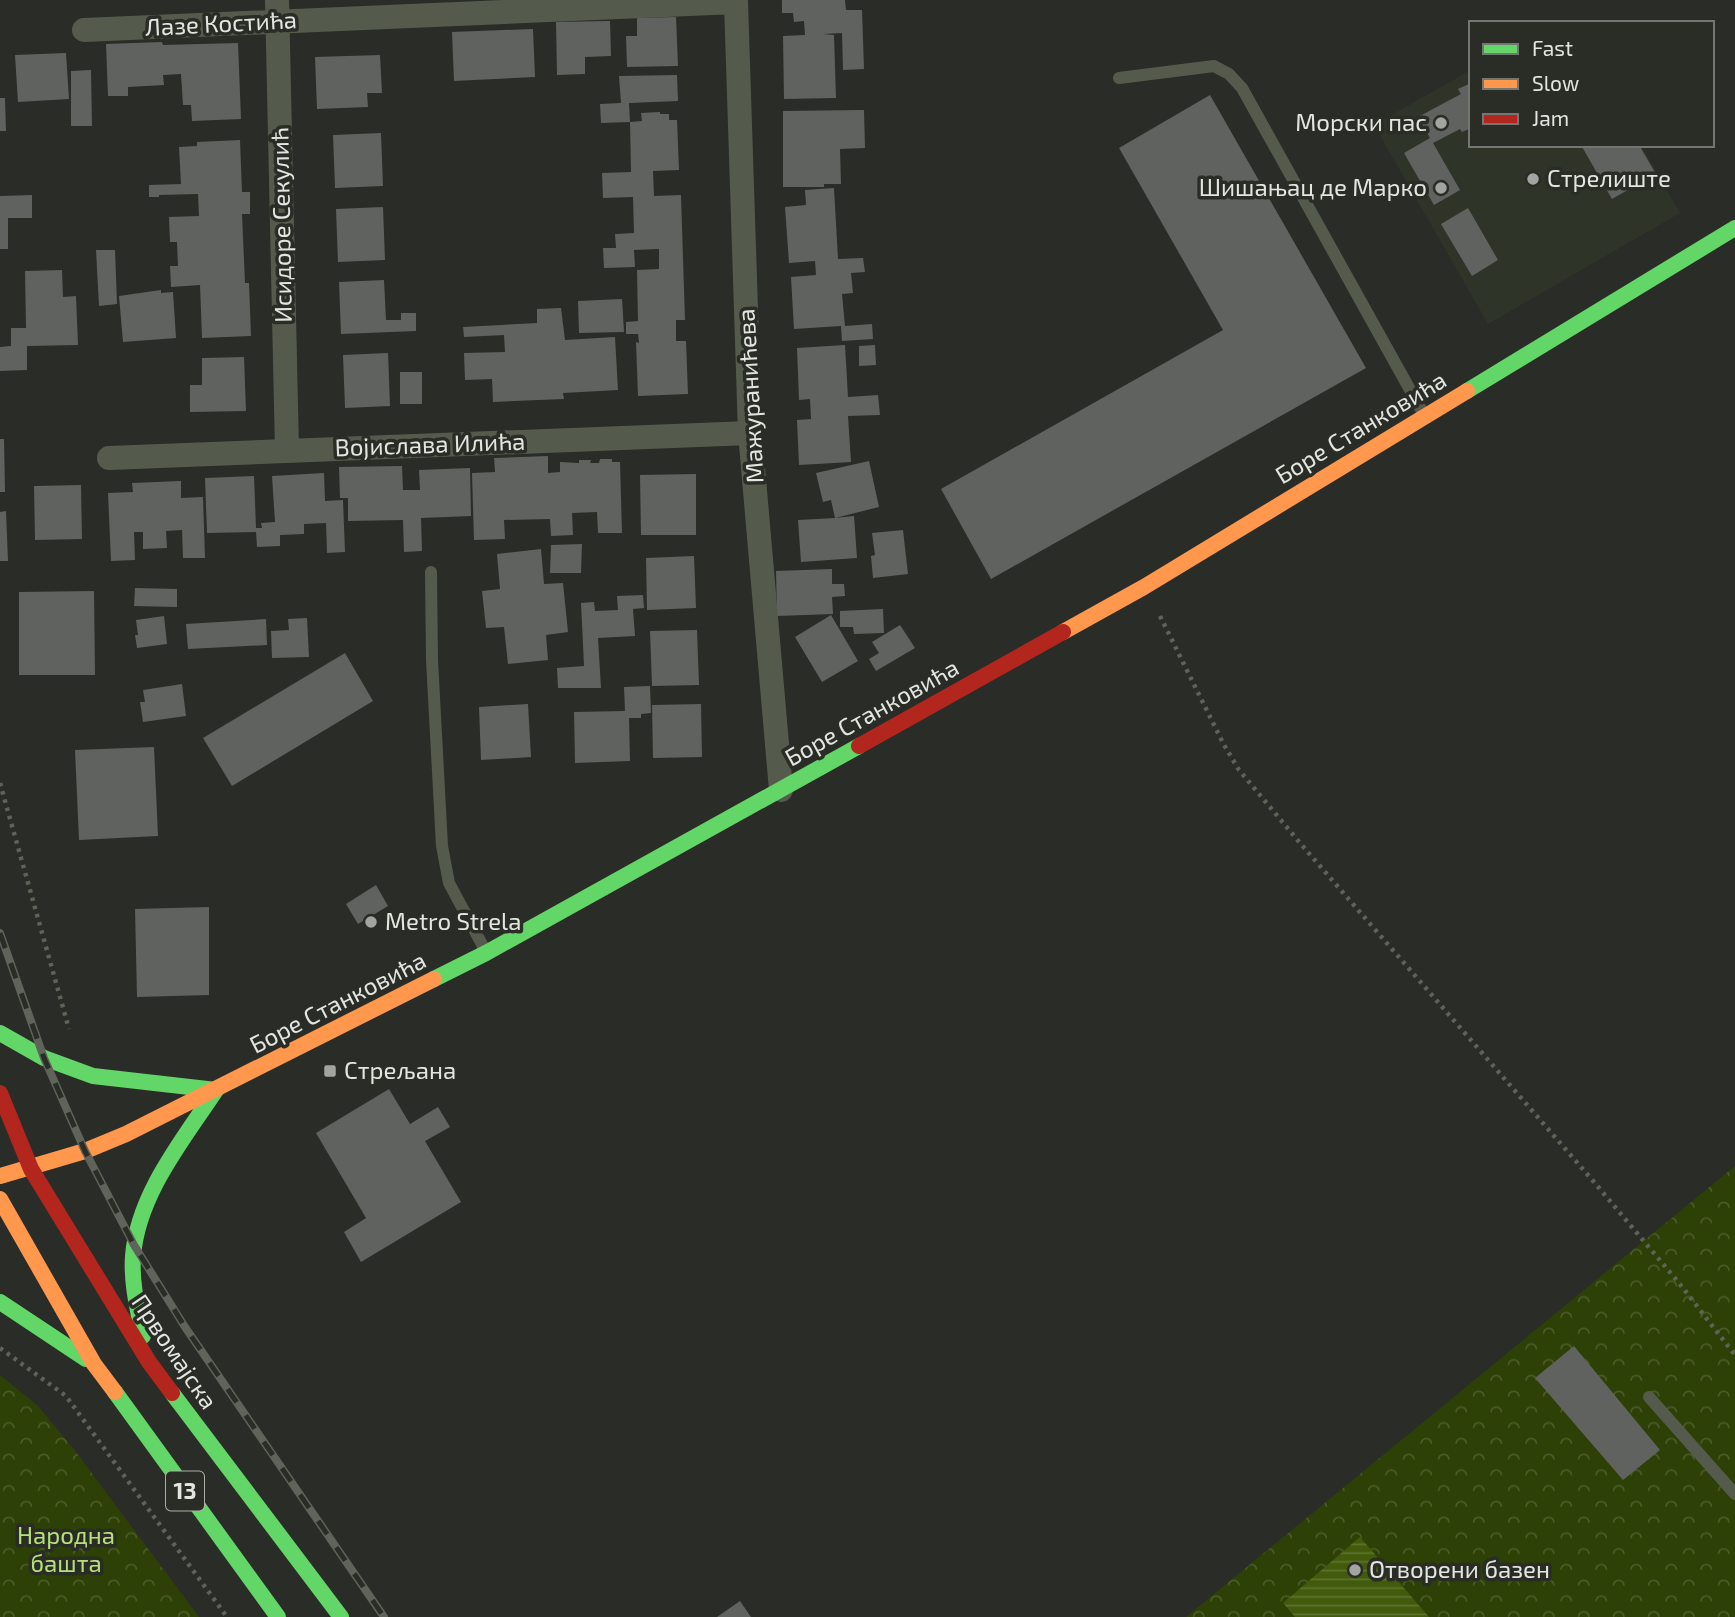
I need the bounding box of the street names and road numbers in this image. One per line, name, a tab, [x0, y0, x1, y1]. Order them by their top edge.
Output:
street label: Лазе Костића	[144, 4, 298, 41]
street label: Исидоре Секулић	[264, 127, 298, 323]
street label: Мажуранићева	[730, 308, 770, 484]
street label: Боре Станковића	[1270, 364, 1451, 489]
street label: Војислава Илића	[334, 426, 526, 461]
street label: Боре Станковића	[779, 652, 963, 771]
street label: Боре Станковића	[244, 945, 430, 1059]
street label: Првомајска	[126, 1288, 224, 1414]
road number: 13	[166, 1472, 204, 1510]

